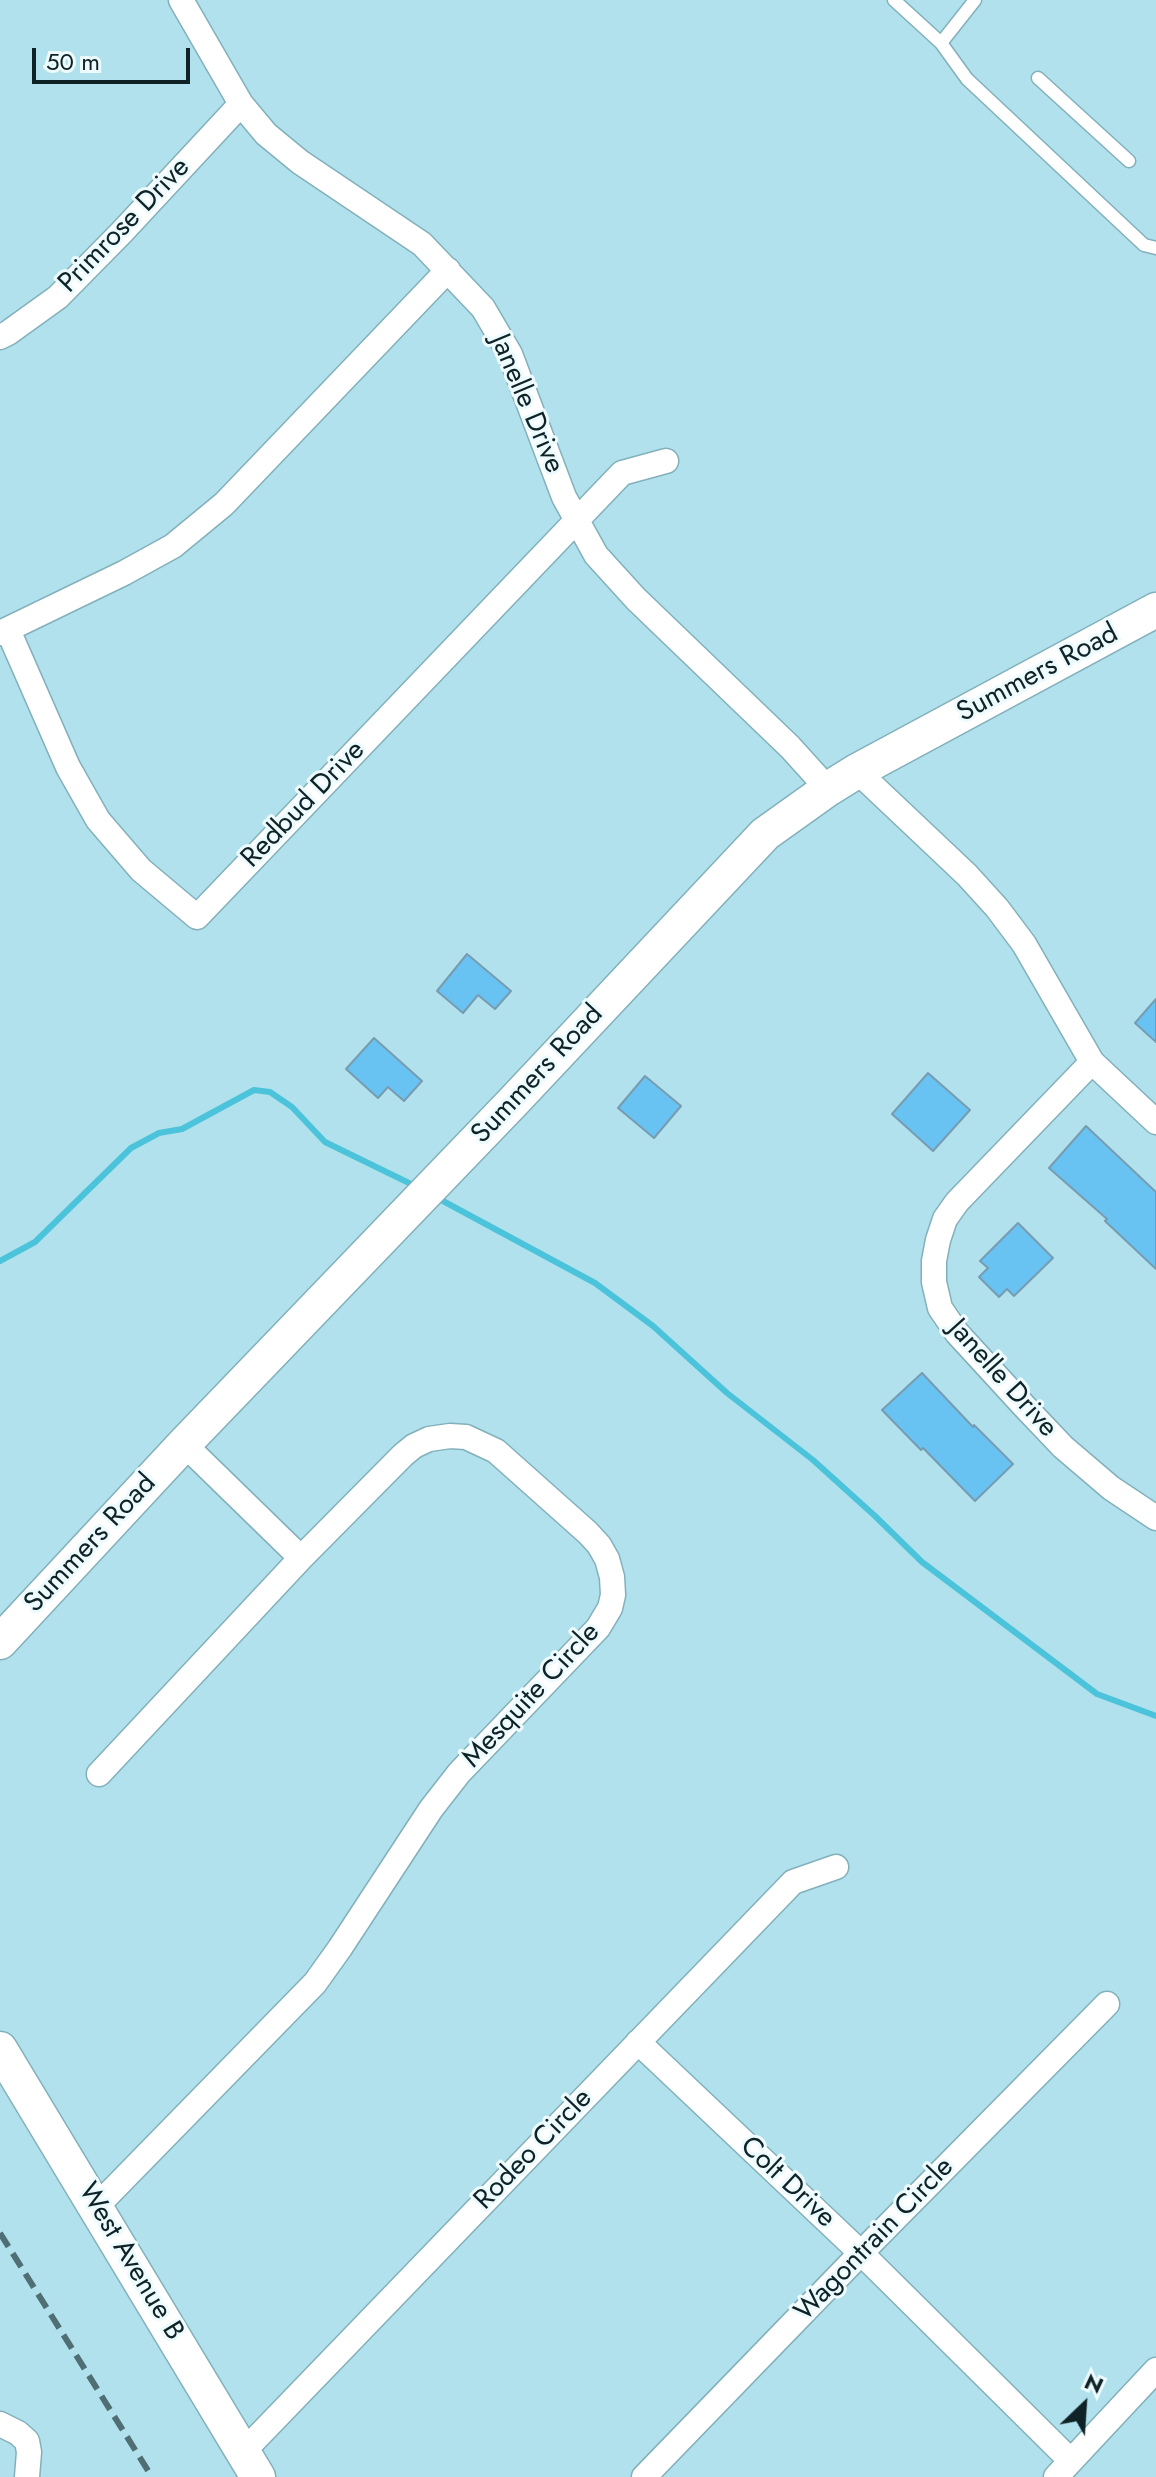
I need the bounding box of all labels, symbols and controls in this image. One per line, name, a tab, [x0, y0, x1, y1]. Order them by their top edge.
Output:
scale bar	[36, 32, 194, 82]
text: 50 m	[46, 44, 100, 79]
street label: Primrose Drive	[52, 152, 198, 300]
street label: Janelle Drive	[482, 330, 570, 478]
street label: Summers Road	[952, 617, 1124, 731]
street label: Redbud Drive	[235, 735, 373, 875]
street label: Summers Road	[465, 999, 611, 1151]
street label: Janelle Drive	[940, 1313, 1064, 1445]
street label: Summers Road	[18, 1468, 164, 1620]
street label: Mesquite Circle	[456, 1617, 608, 1775]
street label: Rodeo Circle	[468, 2083, 600, 2217]
street label: Colt Drive	[732, 2130, 842, 2236]
street label: Wagontrain Circle	[788, 2151, 962, 2329]
street label: West Avenue B	[70, 2177, 190, 2347]
north arrow	[1044, 2365, 1124, 2445]
text: N	[1079, 2365, 1109, 2401]

